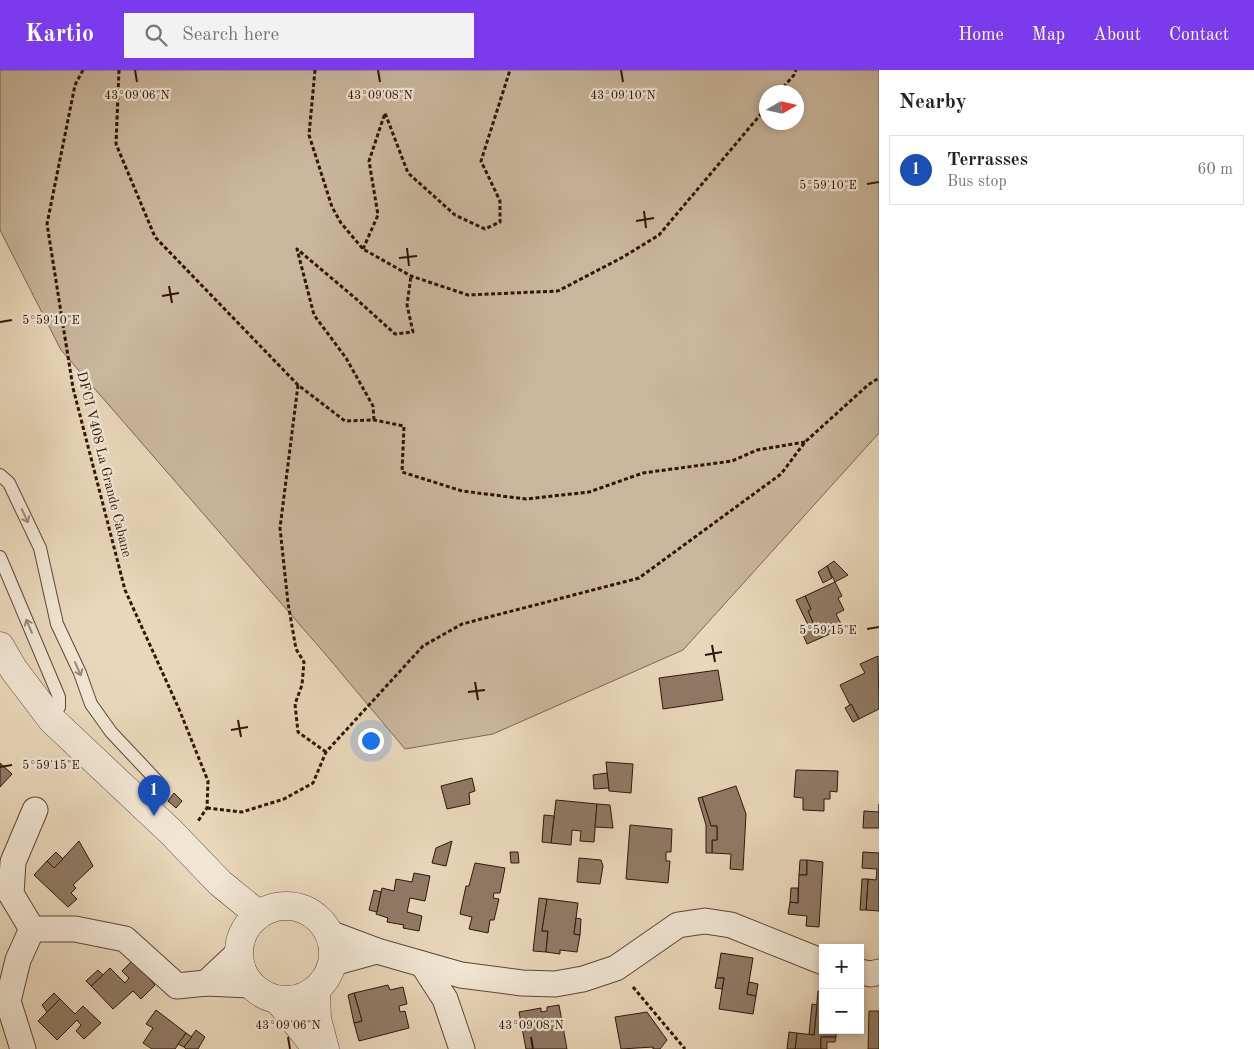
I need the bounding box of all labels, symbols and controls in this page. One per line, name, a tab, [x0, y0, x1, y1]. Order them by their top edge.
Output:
search box	[124, 13, 474, 58]
icon: search	[142, 21, 170, 49]
text: Kartio	[25, 23, 94, 47]
text: Search here	[182, 26, 279, 45]
text: Home	[958, 26, 1004, 44]
text: Map	[1032, 26, 1065, 44]
text: About	[1093, 26, 1141, 44]
text: Contact	[1169, 26, 1229, 44]
north arrow	[759, 85, 804, 130]
text: 43°09'06"N	[104, 90, 170, 102]
text: 43°09'08"N	[347, 90, 413, 102]
text: 43°09'10"N	[590, 90, 656, 102]
text: Nearby	[899, 92, 967, 113]
text: Terrasses	[947, 151, 1028, 170]
text: 1	[911, 162, 921, 178]
text: 60 m	[1197, 162, 1233, 178]
text: Bus stop	[947, 174, 1007, 190]
text: 5°59'10"E	[799, 179, 857, 192]
text: 5°59'10"E	[22, 314, 80, 327]
street label: DFCI V408 La Grande Cabane	[74, 370, 134, 559]
one-way arrow	[21, 508, 31, 523]
one-way arrow	[24, 619, 34, 634]
text: 5°59'15"E	[799, 624, 857, 637]
one-way arrow	[73, 661, 83, 676]
your location	[358, 728, 384, 754]
text: 5°59'15"E	[22, 759, 80, 772]
pin: 1	[138, 775, 170, 816]
map controls	[819, 944, 864, 1034]
button: +	[819, 944, 864, 989]
button: −	[819, 989, 864, 1034]
text: 43°09'06"N	[255, 1020, 321, 1032]
text: 43°09'08"N	[498, 1020, 564, 1032]

